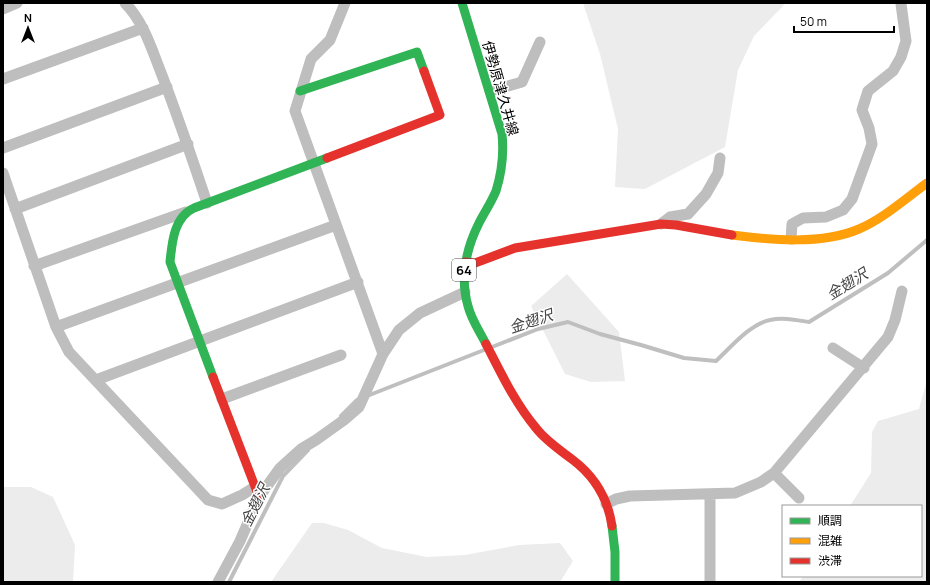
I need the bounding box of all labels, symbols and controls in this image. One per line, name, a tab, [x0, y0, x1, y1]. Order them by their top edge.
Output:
north arrow	[8, 8, 48, 48]
scale bar	[794, 8, 894, 34]
text: N	[24, 10, 32, 25]
text: 50 m	[800, 13, 827, 30]
street label: 伊勢原津久井線	[478, 38, 524, 138]
road number: 64	[452, 259, 476, 281]
water label: 金翅沢	[822, 262, 873, 305]
water label: 金翅沢	[506, 303, 558, 338]
water label: 金翅沢	[235, 478, 275, 530]
legend	[782, 505, 922, 577]
text: 順調	[818, 512, 842, 529]
text: 混雑	[818, 532, 842, 549]
text: 渋滞	[818, 552, 842, 569]

